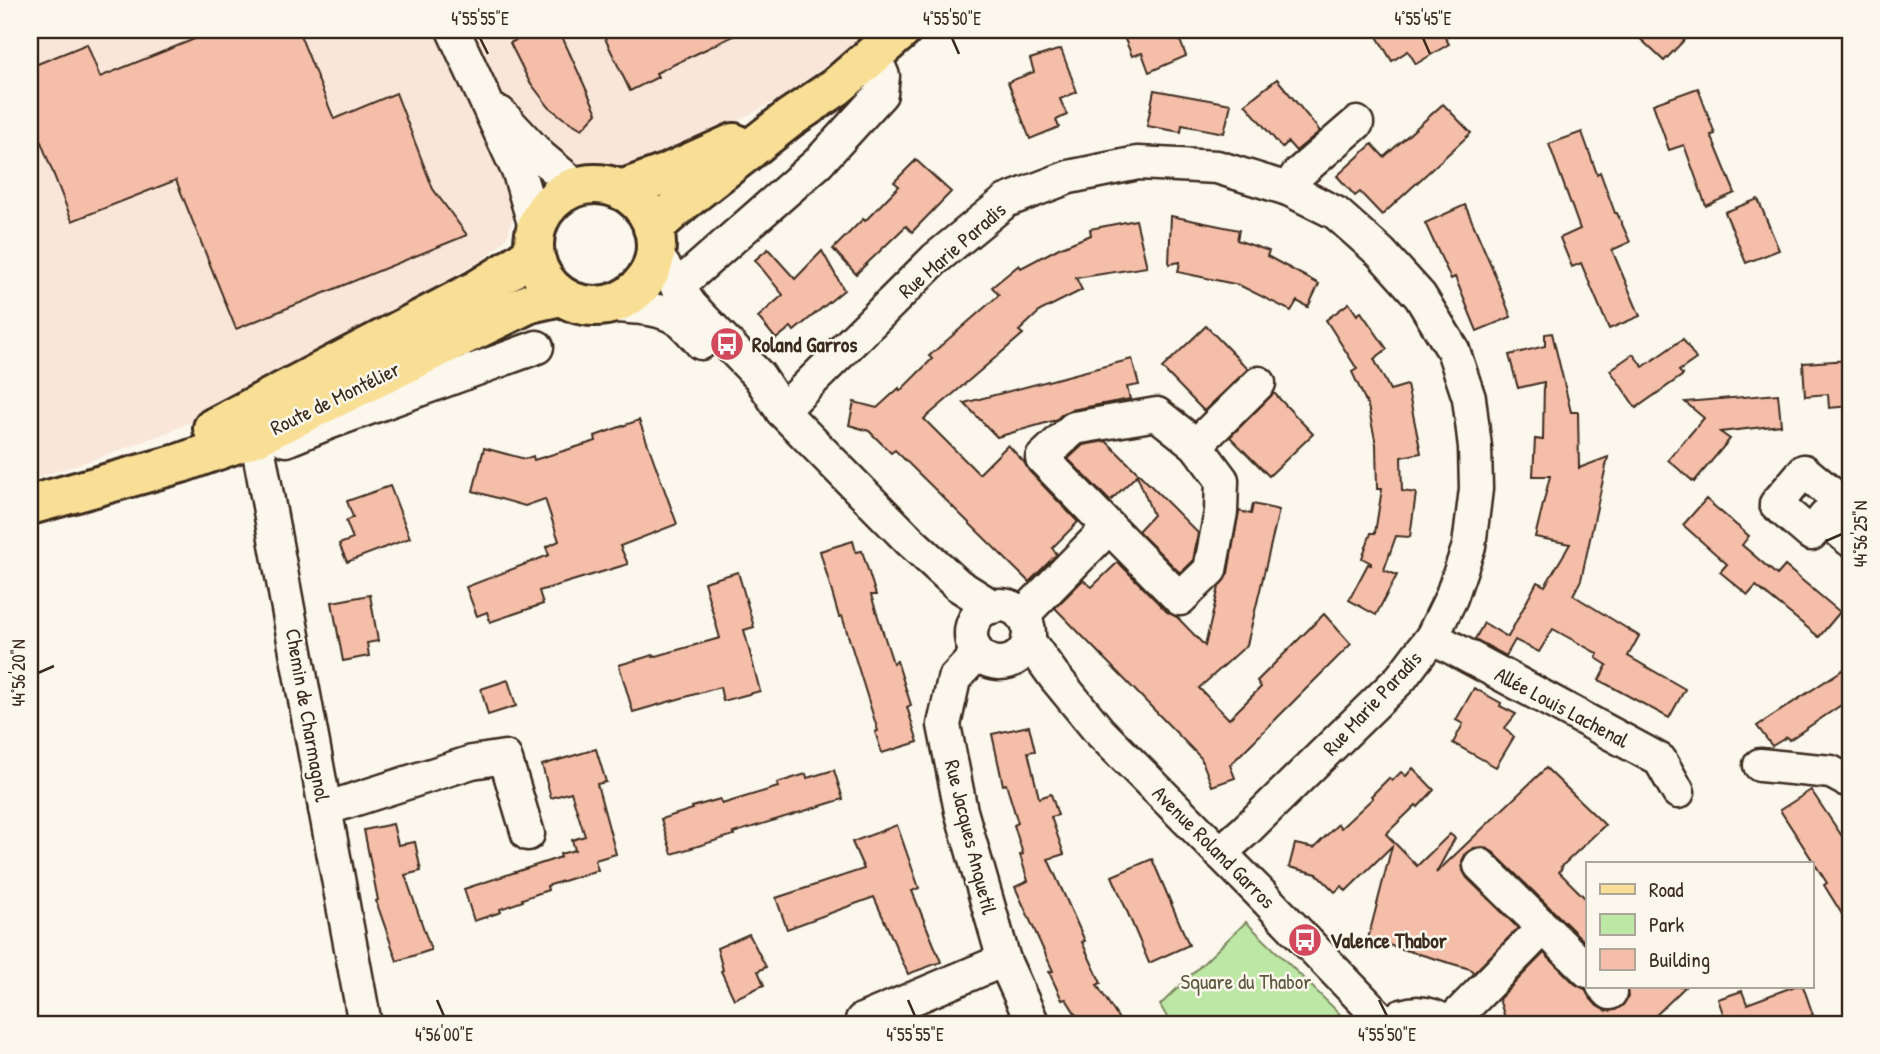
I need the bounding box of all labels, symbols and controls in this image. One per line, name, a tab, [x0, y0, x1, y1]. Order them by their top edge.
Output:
text: 4°55'55"E	[451, 6, 509, 31]
text: 4°55'50"E	[923, 6, 981, 31]
text: 4°55'45"E	[1395, 6, 1451, 31]
street label: Rue Marie Paradis	[892, 195, 1012, 305]
bus stop icon: Roland Garros	[708, 325, 746, 363]
place label: Roland Garros	[752, 330, 857, 359]
street label: Route de Montélier	[265, 354, 405, 442]
text: 44°56'25"N	[1848, 501, 1873, 567]
street label: Chemin de Charmagnol	[278, 626, 338, 804]
text: 44°56'20"N	[6, 640, 31, 706]
street label: Rue Marie Paradis	[1316, 644, 1428, 762]
street label: Allée Louis Lachenal	[1490, 659, 1634, 755]
street label: Rue Jacques Anquetil	[938, 757, 1004, 918]
street label: Avenue Roland Garros	[1146, 779, 1282, 915]
legend	[1586, 862, 1814, 988]
text: Road	[1649, 875, 1683, 904]
text: Park	[1649, 910, 1684, 939]
bus stop icon: Valence Thabor	[1286, 921, 1324, 959]
place label: Valence Thabor	[1330, 926, 1448, 955]
text: Building	[1649, 945, 1710, 974]
park label: Square du Thabor	[1181, 967, 1311, 996]
text: 4°56'00"E	[415, 1022, 473, 1047]
text: 4°55'55"E	[886, 1022, 944, 1047]
text: 4°55'50"E	[1358, 1022, 1416, 1047]

